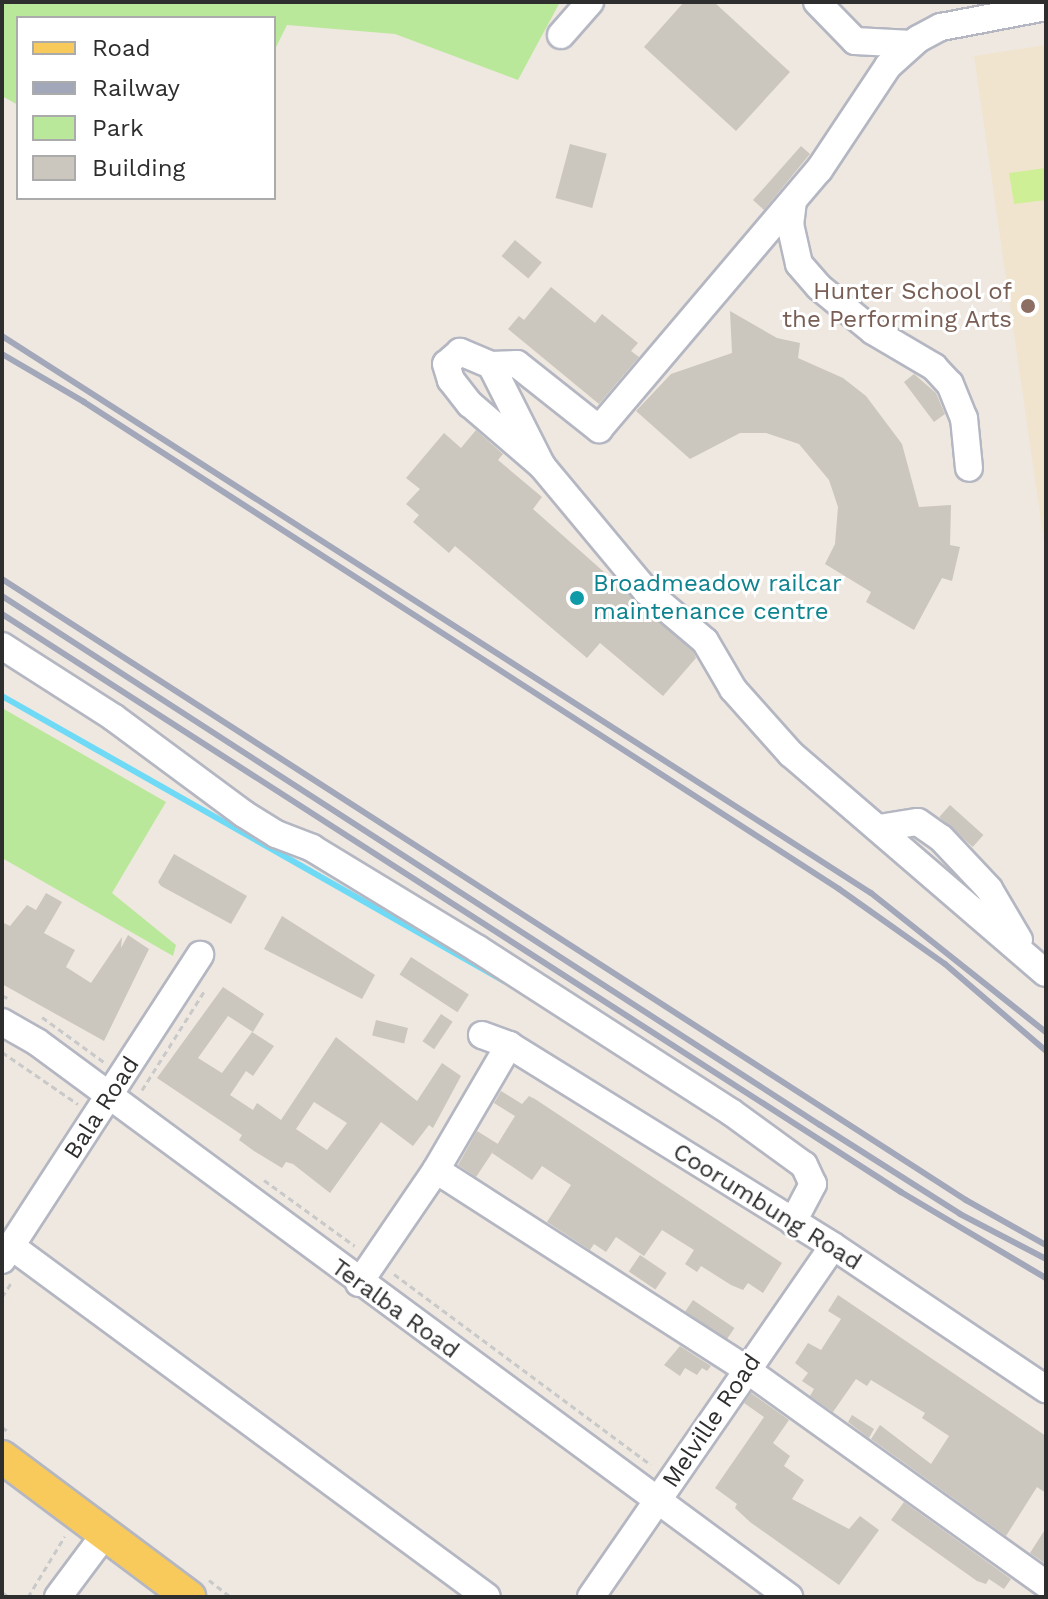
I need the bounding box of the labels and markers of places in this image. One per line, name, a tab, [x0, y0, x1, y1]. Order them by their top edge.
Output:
place label: Hunter School of the Performing Arts	[781, 278, 1012, 334]
marker: Hunter School of the Performing Arts	[1019, 297, 1037, 315]
place label: Broadmeadow railcar maintenance centre	[593, 570, 842, 626]
marker: Broadmeadow railcar maintenance centre	[568, 589, 586, 607]

